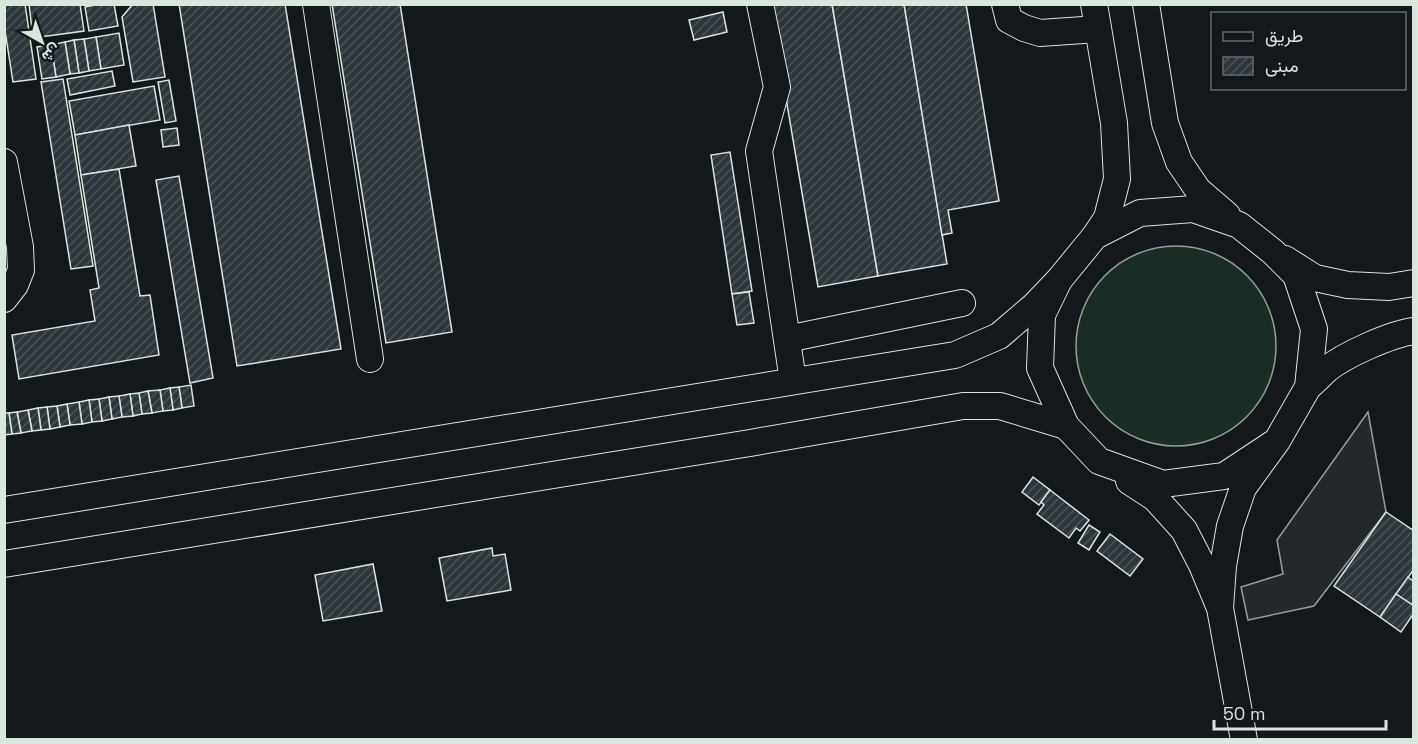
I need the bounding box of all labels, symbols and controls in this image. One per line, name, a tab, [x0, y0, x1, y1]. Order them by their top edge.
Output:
north arrow	[12, 12, 72, 72]
legend	[1211, 12, 1406, 90]
text: طريق	[1265, 24, 1303, 47]
text: ش	[37, 39, 65, 67]
text: مبنى	[1265, 54, 1299, 77]
scale bar	[1214, 693, 1386, 731]
text: 50 m	[1223, 702, 1265, 725]

